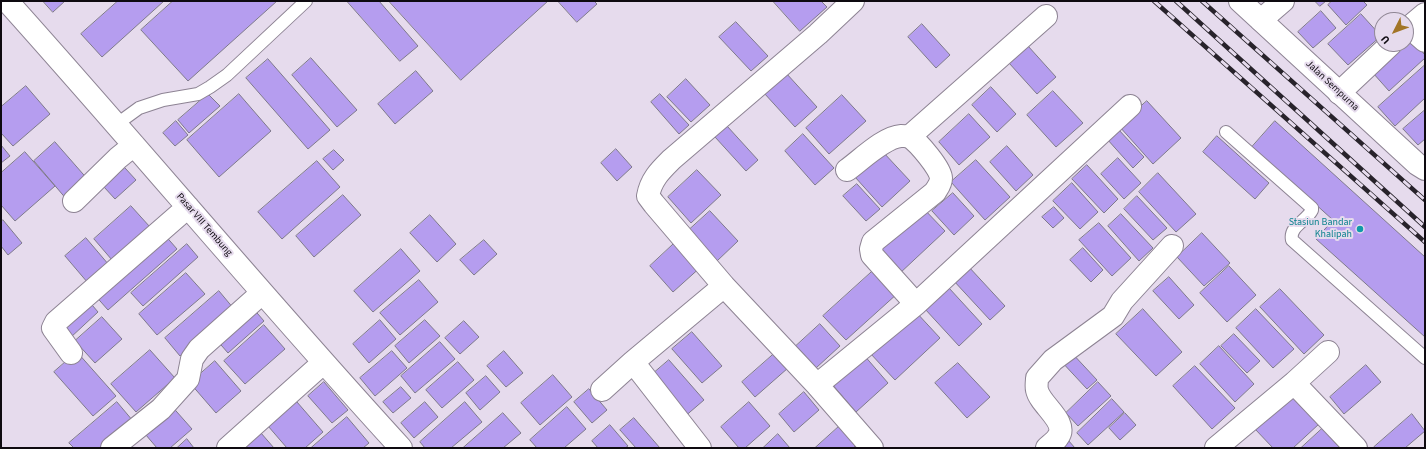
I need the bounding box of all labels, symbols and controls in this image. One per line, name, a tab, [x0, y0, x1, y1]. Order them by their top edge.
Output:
north arrow	[1374, 12, 1414, 52]
text: U	[1377, 32, 1393, 47]
street label: Jalan Sempurna	[1303, 58, 1361, 114]
street label: Pasar VIII Tembung	[173, 191, 235, 259]
place label: Stasiun Bandar Khalipah	[1289, 217, 1352, 240]
marker: Stasiun Bandar Khalipah	[1355, 224, 1365, 234]

